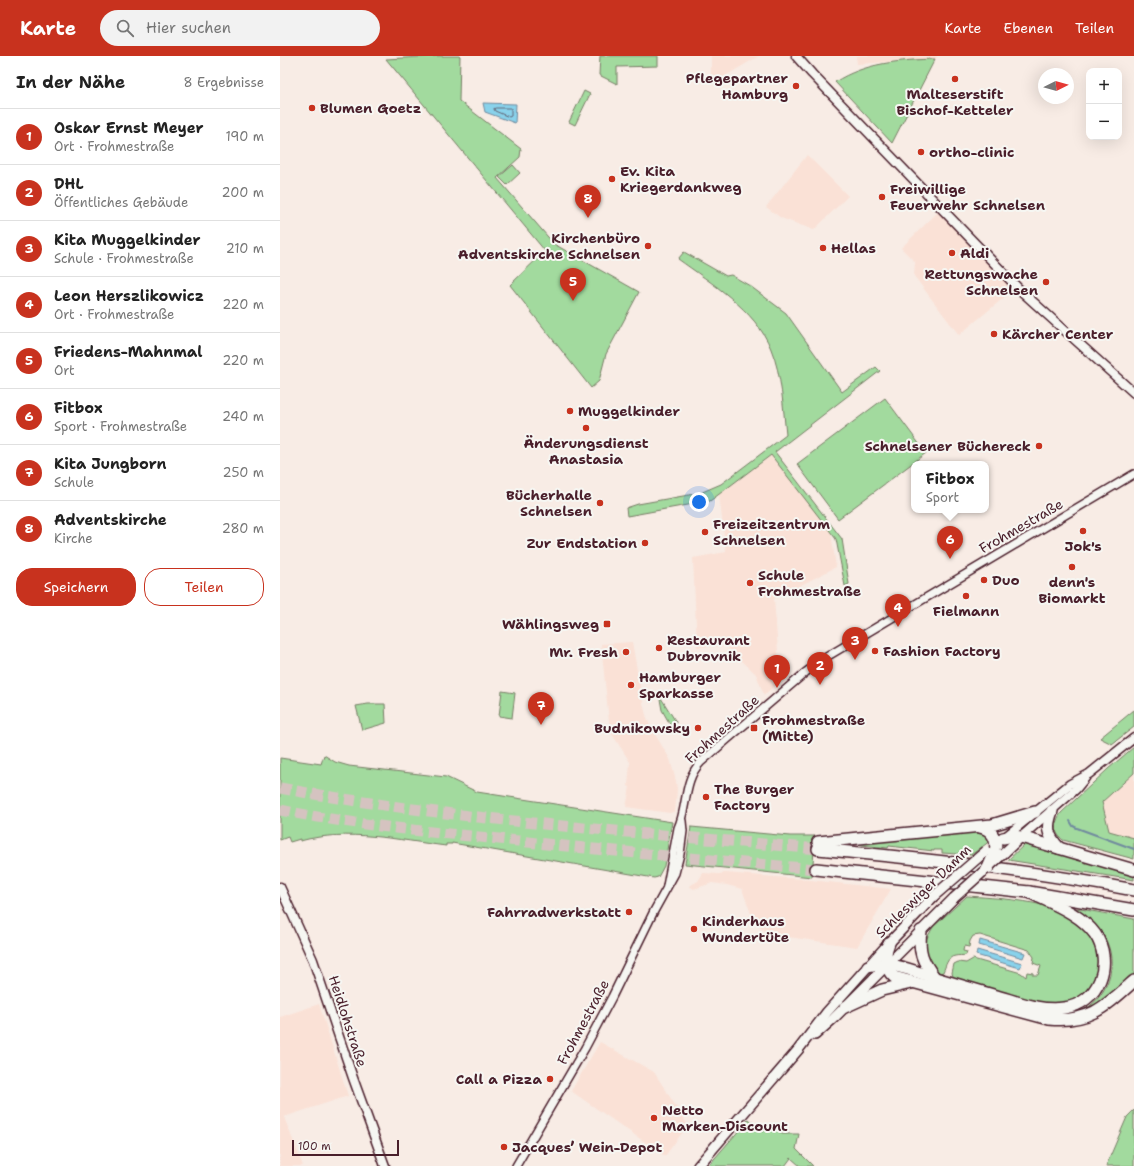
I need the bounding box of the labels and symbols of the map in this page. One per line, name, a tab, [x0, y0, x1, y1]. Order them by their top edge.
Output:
north arrow	[1038, 68, 1074, 104]
place label: Pflegepartner Hamburg	[686, 69, 788, 103]
marker: Malteserstift Bischof-Ketteler	[950, 74, 960, 84]
marker: Pflegepartner Hamburg	[791, 81, 801, 91]
place label: Malteserstift Bischof-Ketteler	[896, 85, 1014, 119]
place label: Blumen Goetz	[320, 99, 422, 117]
marker: Blumen Goetz	[307, 103, 317, 113]
place label: ortho-clinic	[929, 143, 1014, 161]
marker: ortho-clinic	[916, 147, 926, 157]
place label: Ev. Kita Kriegerdankweg	[620, 162, 741, 196]
marker: Ev. Kita Kriegerdankweg	[607, 174, 617, 184]
place label: Freiwillige Feuerwehr Schnelsen	[890, 180, 1045, 214]
pin: 8	[575, 185, 601, 218]
marker: Freiwillige Feuerwehr Schnelsen	[877, 192, 887, 202]
place label: Kirchenbüro Adventskirche Schnelsen	[458, 229, 640, 263]
place label: Hellas	[831, 239, 876, 257]
marker: Kirchenbüro Adventskirche Schnelsen	[643, 241, 653, 251]
marker: Hellas	[818, 243, 828, 253]
place label: Aldi	[960, 244, 989, 262]
marker: Aldi	[947, 248, 957, 258]
place label: Rettungswache Schnelsen	[925, 265, 1038, 299]
pin: 5	[560, 268, 586, 301]
marker: Rettungswache Schnelsen	[1041, 277, 1051, 287]
place label: Kärcher Center	[1002, 325, 1114, 343]
marker: Kärcher Center	[989, 329, 999, 339]
place label: Muggelkinder	[578, 402, 680, 420]
marker: Muggelkinder	[565, 406, 575, 416]
marker: Änderungsdienst Anastasia	[581, 423, 591, 433]
place label: Änderungsdienst Anastasia	[523, 434, 649, 468]
place label: Schnelsener Büchereck	[865, 437, 1031, 455]
marker: Schnelsener Büchereck	[1034, 441, 1044, 451]
place label: Bücherhalle Schnelsen	[506, 486, 592, 520]
your location	[689, 492, 709, 512]
street label: Frohmestraße	[976, 495, 1066, 557]
marker: Bücherhalle Schnelsen	[595, 498, 605, 508]
place label: Freizeitzentrum Schnelsen	[713, 515, 830, 549]
pin: 6	[937, 526, 963, 559]
marker: Jok's	[1078, 526, 1088, 536]
marker: Freizeitzentrum Schnelsen	[700, 527, 710, 537]
place label: Zur Endstation	[527, 534, 637, 552]
place label: Jok's	[1064, 537, 1102, 555]
marker: Zur Endstation	[640, 538, 650, 548]
marker: denn's Biomarkt	[1067, 562, 1077, 572]
place label: Schule Frohmestraße	[758, 566, 861, 600]
place label: Duo	[992, 571, 1020, 589]
place label: denn's Biomarkt	[1038, 573, 1106, 607]
marker: Duo	[979, 575, 989, 585]
marker: Schule Frohmestraße	[745, 578, 755, 588]
marker: Fielmann	[961, 591, 971, 601]
pin: 4	[885, 594, 911, 627]
place label: Fielmann	[933, 602, 999, 620]
place label: Wählingsweg	[502, 615, 599, 633]
marker: Wählingsweg	[602, 619, 612, 629]
pin: 3	[842, 627, 868, 660]
place label: Restaurant Dubrovnik	[667, 631, 750, 665]
place label: Fashion Factory	[883, 642, 1001, 660]
place label: Mr. Fresh	[549, 643, 618, 661]
marker: Restaurant Dubrovnik	[654, 643, 664, 653]
marker: Fashion Factory	[870, 646, 880, 656]
marker: Mr. Fresh	[621, 647, 631, 657]
pin: 2	[807, 652, 833, 685]
pin: 1	[764, 655, 790, 688]
place label: Hamburger Sparkasse	[639, 668, 722, 702]
marker: Hamburger Sparkasse	[626, 680, 636, 690]
street label: Frohmestraße	[681, 691, 763, 767]
pin: 7	[528, 692, 554, 725]
place label: Frohmestraße (Mitte)	[762, 711, 865, 745]
place label: Budnikowsky	[594, 719, 690, 737]
marker: Budnikowsky	[693, 723, 703, 733]
marker: Frohmestraße (Mitte)	[749, 723, 759, 733]
place label: The Burger Factory	[714, 780, 795, 814]
marker: The Burger Factory	[701, 792, 711, 802]
street label: Schleswiger Damm	[871, 841, 975, 941]
place label: Fahrradwerkstatt	[487, 903, 621, 921]
marker: Fahrradwerkstatt	[624, 907, 634, 917]
place label: Kinderhaus Wundertüte	[702, 912, 789, 946]
marker: Kinderhaus Wundertüte	[689, 924, 699, 934]
street label: Heidlohstraße	[325, 973, 371, 1069]
street label: Frohmestraße	[553, 976, 613, 1068]
place label: Call a Pizza	[456, 1070, 542, 1088]
marker: Call a Pizza	[545, 1074, 555, 1084]
place label: Netto Marken-Discount	[662, 1101, 788, 1135]
marker: Netto Marken-Discount	[649, 1113, 659, 1123]
scale bar	[292, 1138, 399, 1157]
place label: Jacques’ Wein-Depot	[512, 1138, 662, 1156]
marker: Jacques’ Wein-Depot	[499, 1142, 509, 1152]

